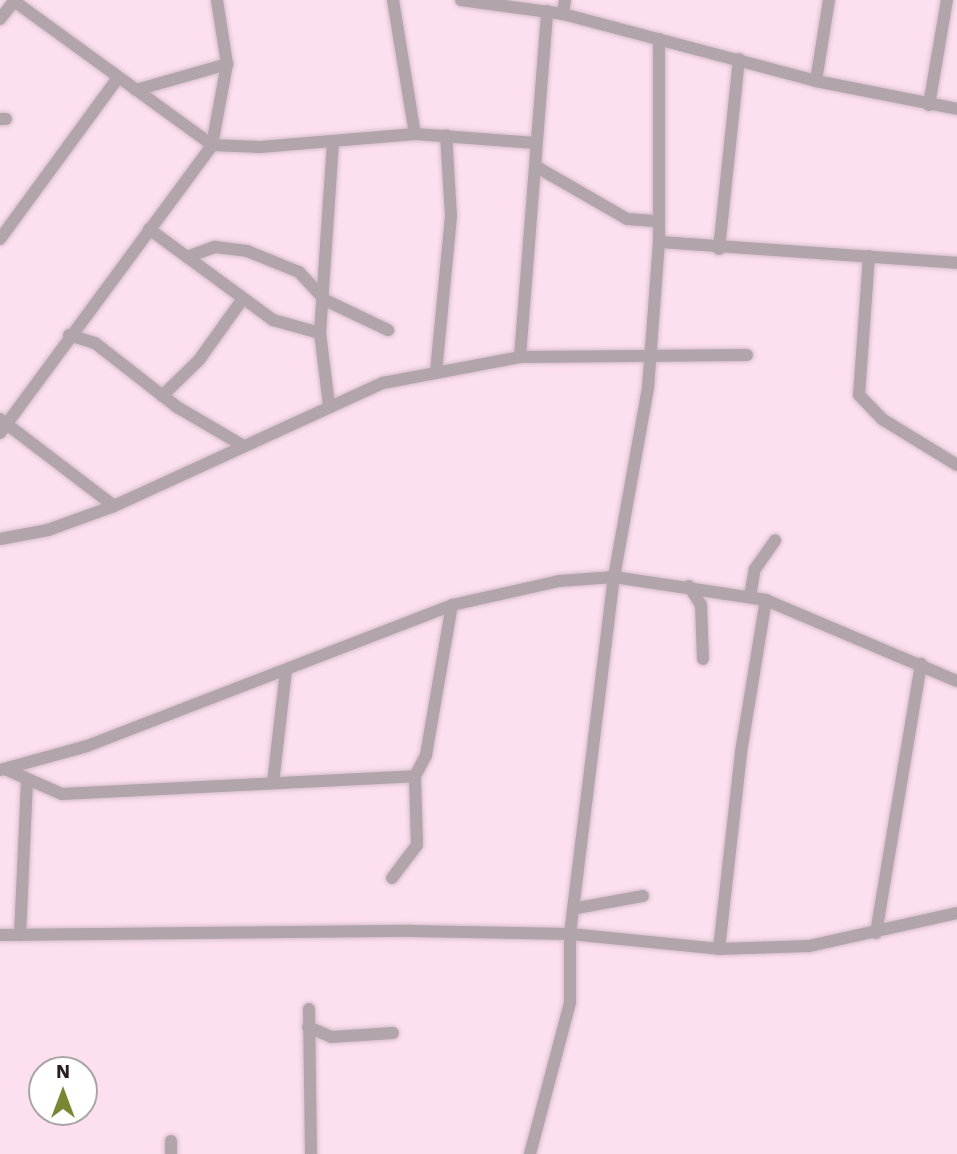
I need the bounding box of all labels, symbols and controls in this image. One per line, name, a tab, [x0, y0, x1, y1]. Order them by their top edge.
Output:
north arrow	[28, 1056, 98, 1126]
text: N	[56, 1060, 70, 1083]

